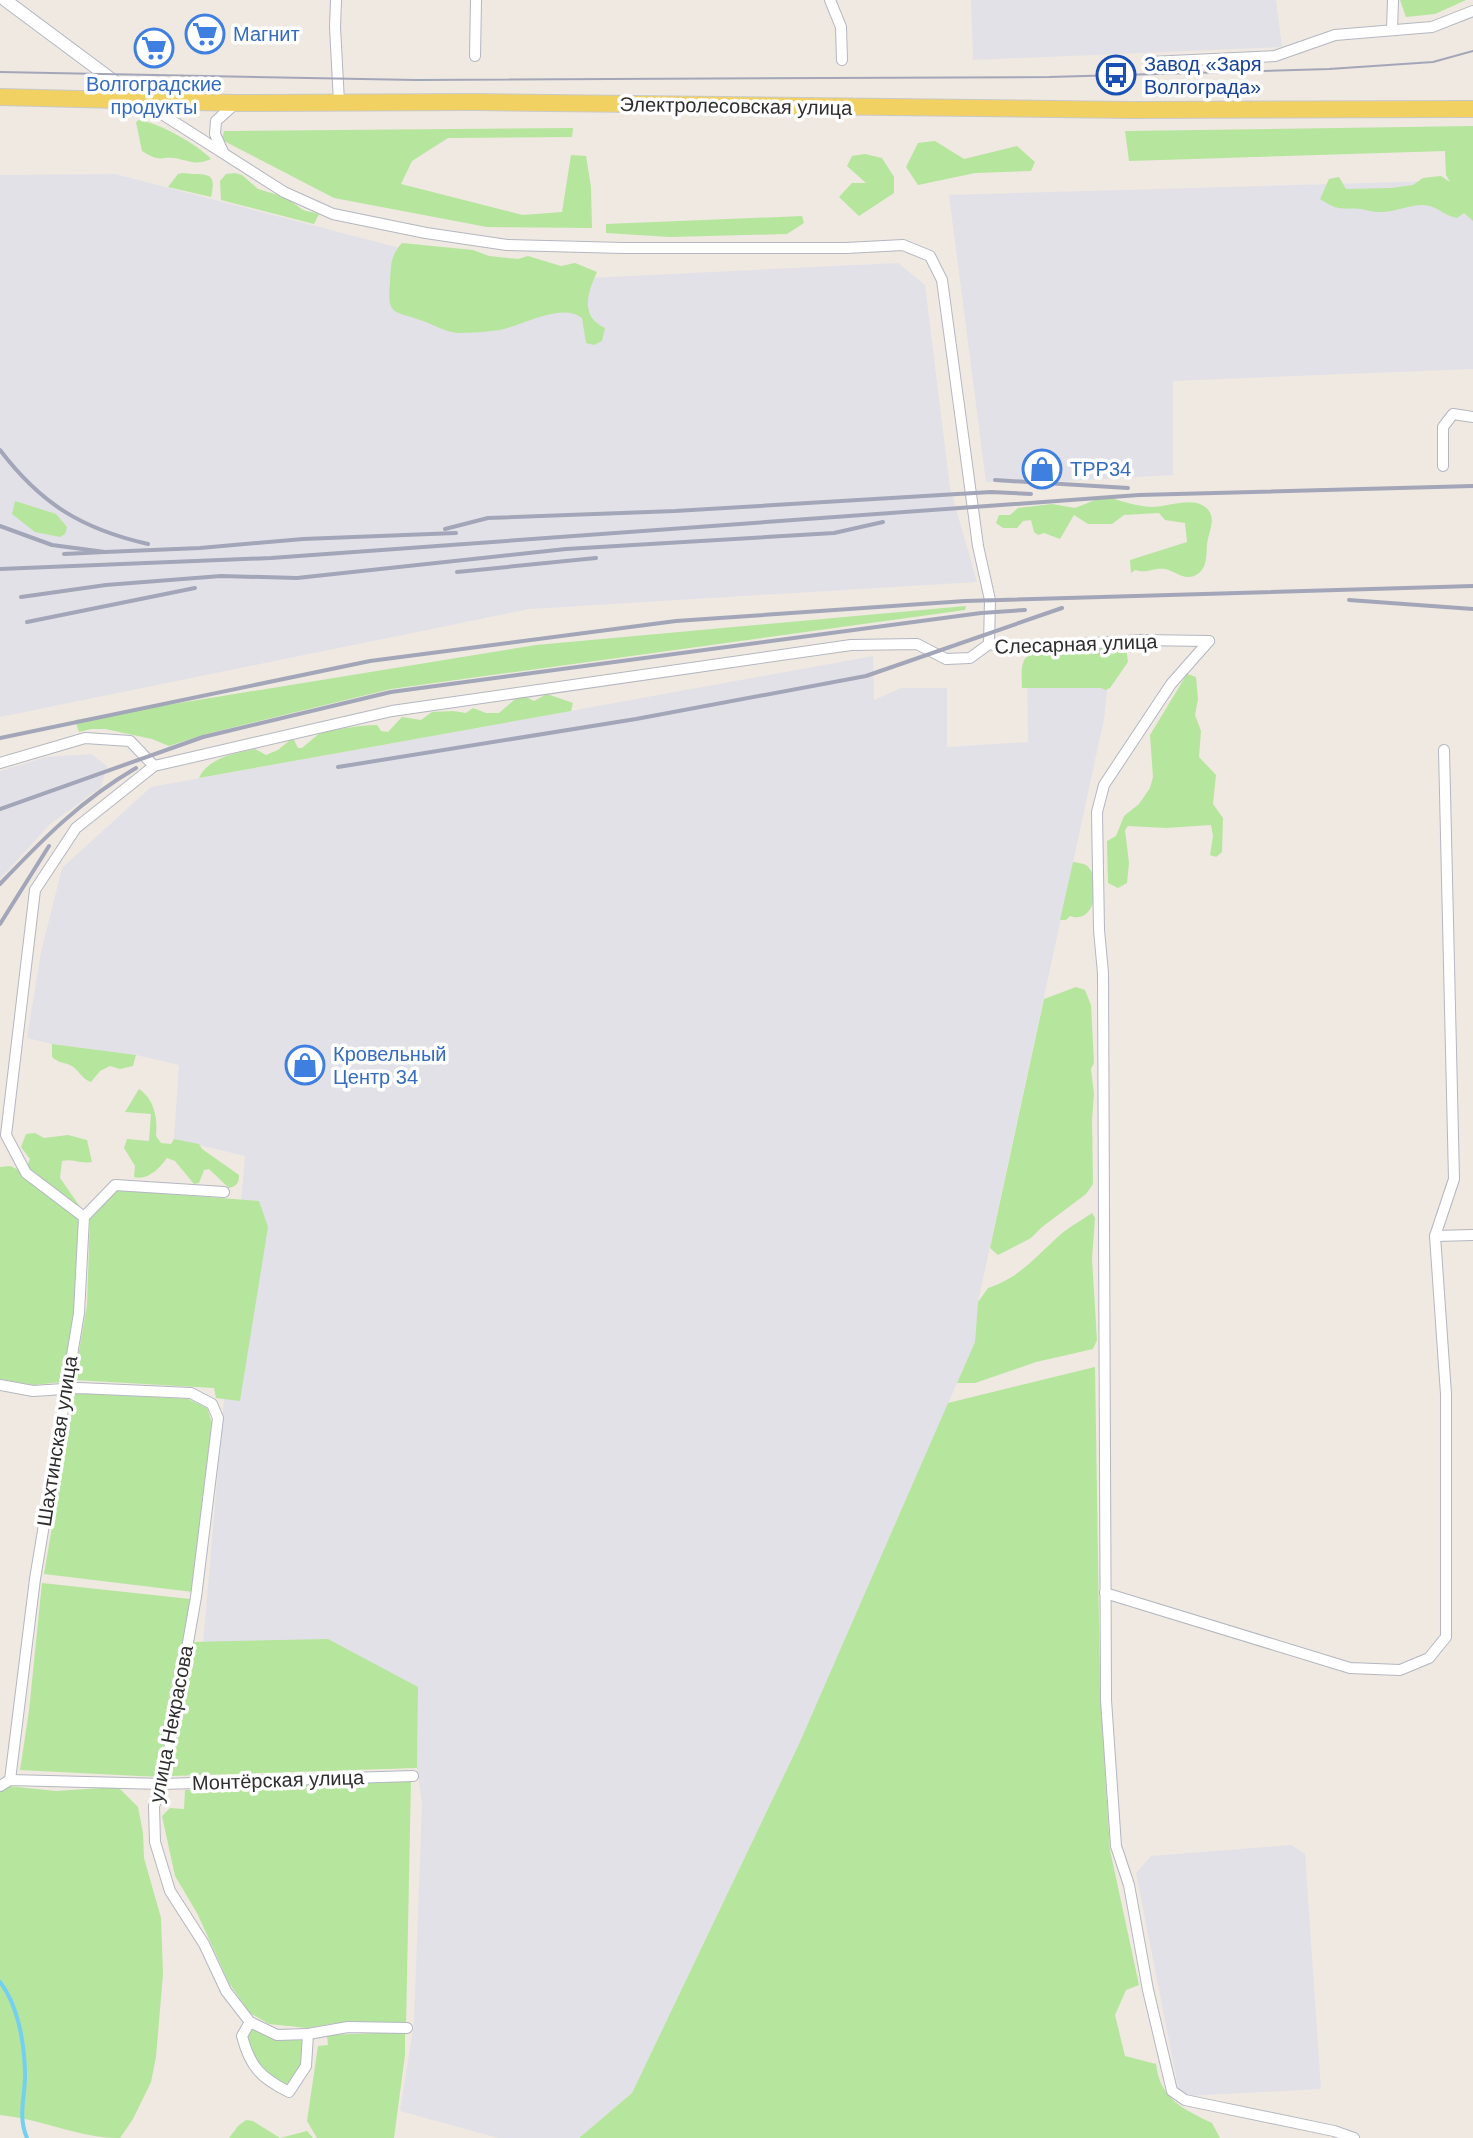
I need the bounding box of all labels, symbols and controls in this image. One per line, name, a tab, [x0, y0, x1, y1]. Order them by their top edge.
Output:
supermarket icon: Магнит	[184, 13, 226, 55]
place label: Магнит	[233, 23, 300, 45]
supermarket icon: Волгоградские продукты	[133, 27, 175, 69]
place label: Завод «Заря Волгограда»	[1144, 53, 1262, 98]
bus stop icon: Завод «Заря Волгограда»	[1095, 54, 1137, 96]
place label: Волгоградские продукты	[86, 73, 222, 118]
street label: Электролесовская улица	[619, 93, 853, 119]
shop icon: TPP34	[1021, 448, 1063, 490]
place label: TPP34	[1070, 458, 1131, 480]
street label: Слесарная улица	[994, 630, 1159, 658]
place label: Кровельный Центр 34	[333, 1043, 446, 1088]
shop icon: Кровельный Центр 34	[284, 1044, 326, 1086]
street label: Шахтинская улица	[33, 1353, 81, 1528]
street label: улица Некрасова	[145, 1643, 197, 1805]
street label: Монтёрская улица	[192, 1766, 365, 1794]

